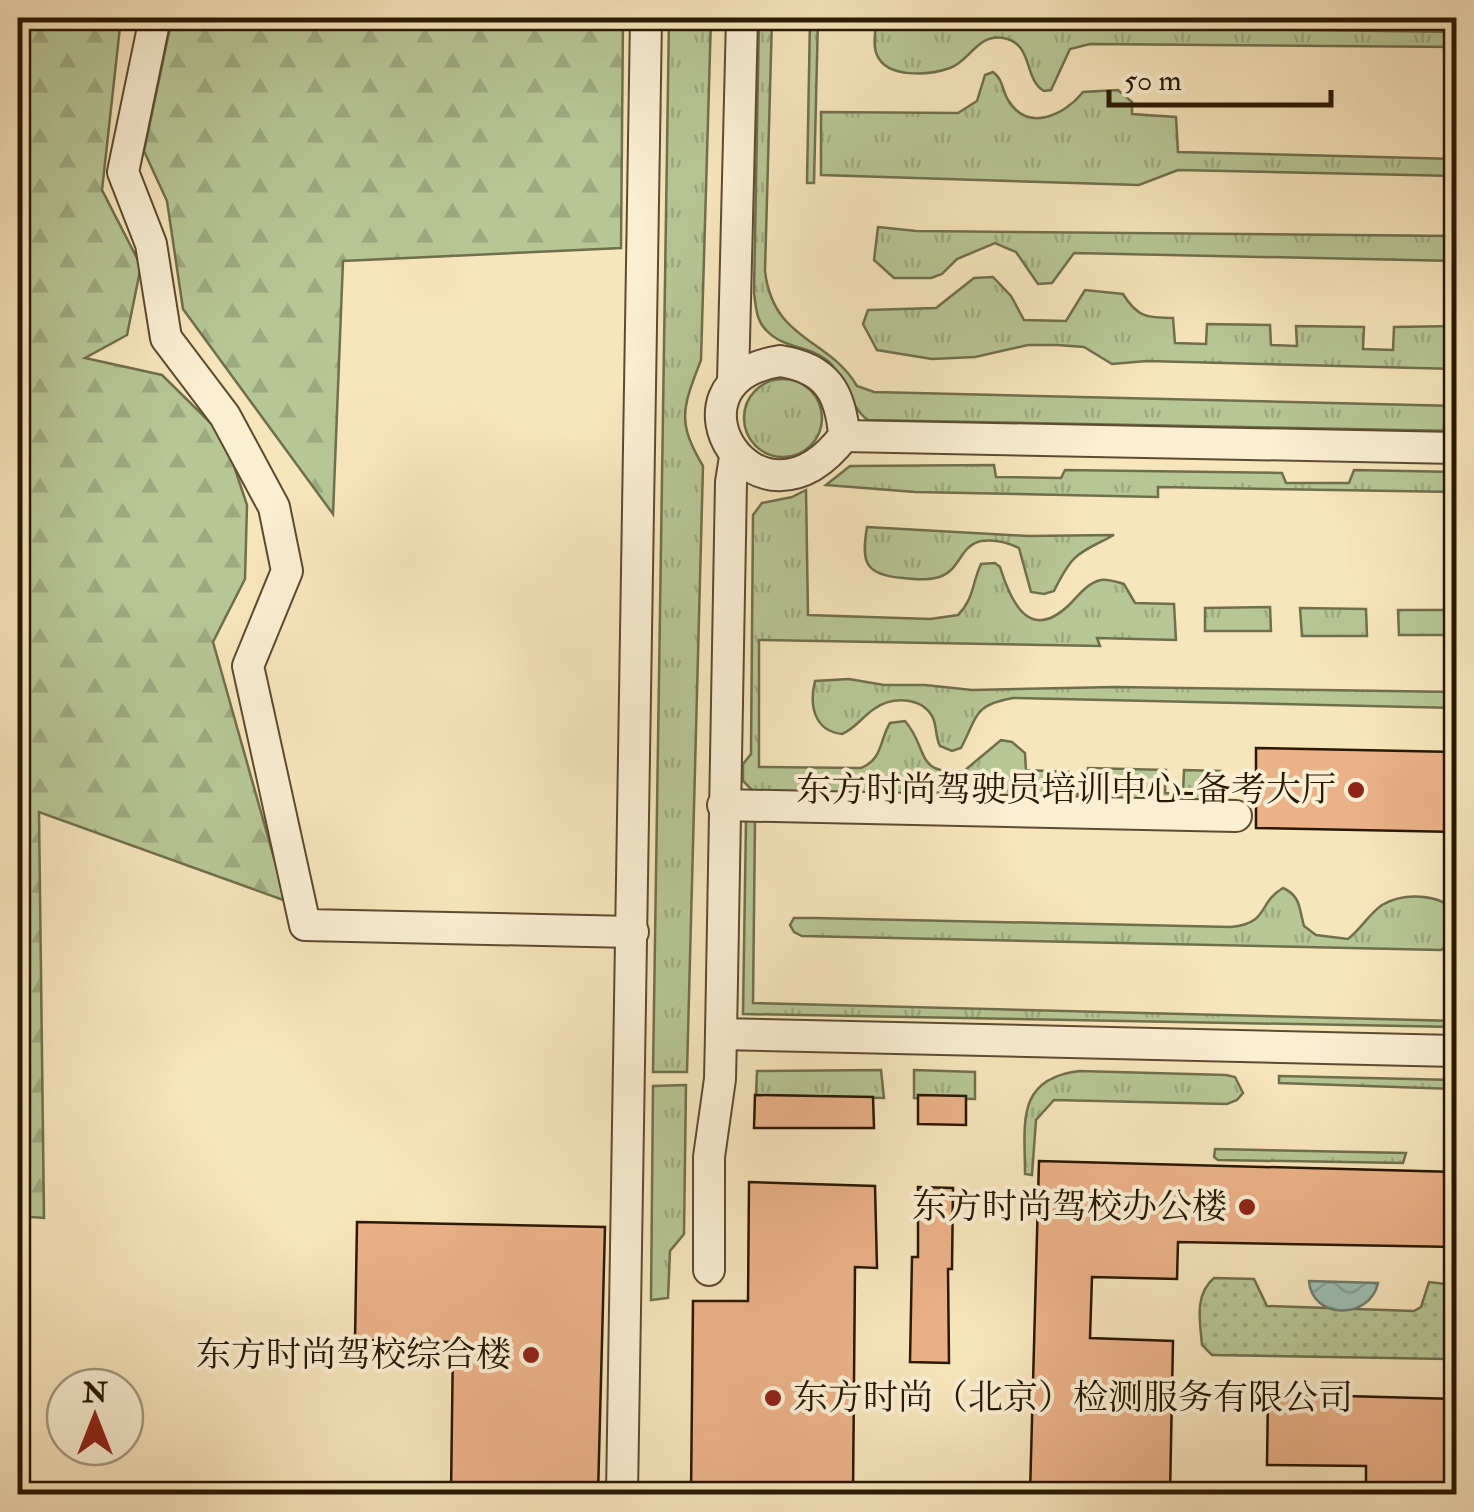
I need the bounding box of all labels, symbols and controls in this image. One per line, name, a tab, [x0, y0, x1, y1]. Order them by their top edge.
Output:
scale bar	[1109, 45, 1332, 107]
text: 50 m	[1124, 62, 1182, 99]
place label: 东方时尚驾驶员培训中心-备考大厅	[796, 768, 1336, 812]
marker: 东方时尚驾驶员培训中心-备考大厅	[1345, 779, 1367, 801]
place label: 东方时尚驾校办公楼	[912, 1185, 1227, 1229]
marker: 东方时尚驾校办公楼	[1236, 1196, 1258, 1218]
place label: 东方时尚驾校综合楼	[196, 1333, 511, 1377]
marker: 东方时尚驾校综合楼	[520, 1344, 542, 1366]
north arrow	[45, 1367, 145, 1467]
text: N	[81, 1376, 108, 1411]
place label: 东方时尚（北京）检测服务有限公司	[793, 1376, 1353, 1420]
marker: 东方时尚（北京）检测服务有限公司	[762, 1387, 784, 1409]

